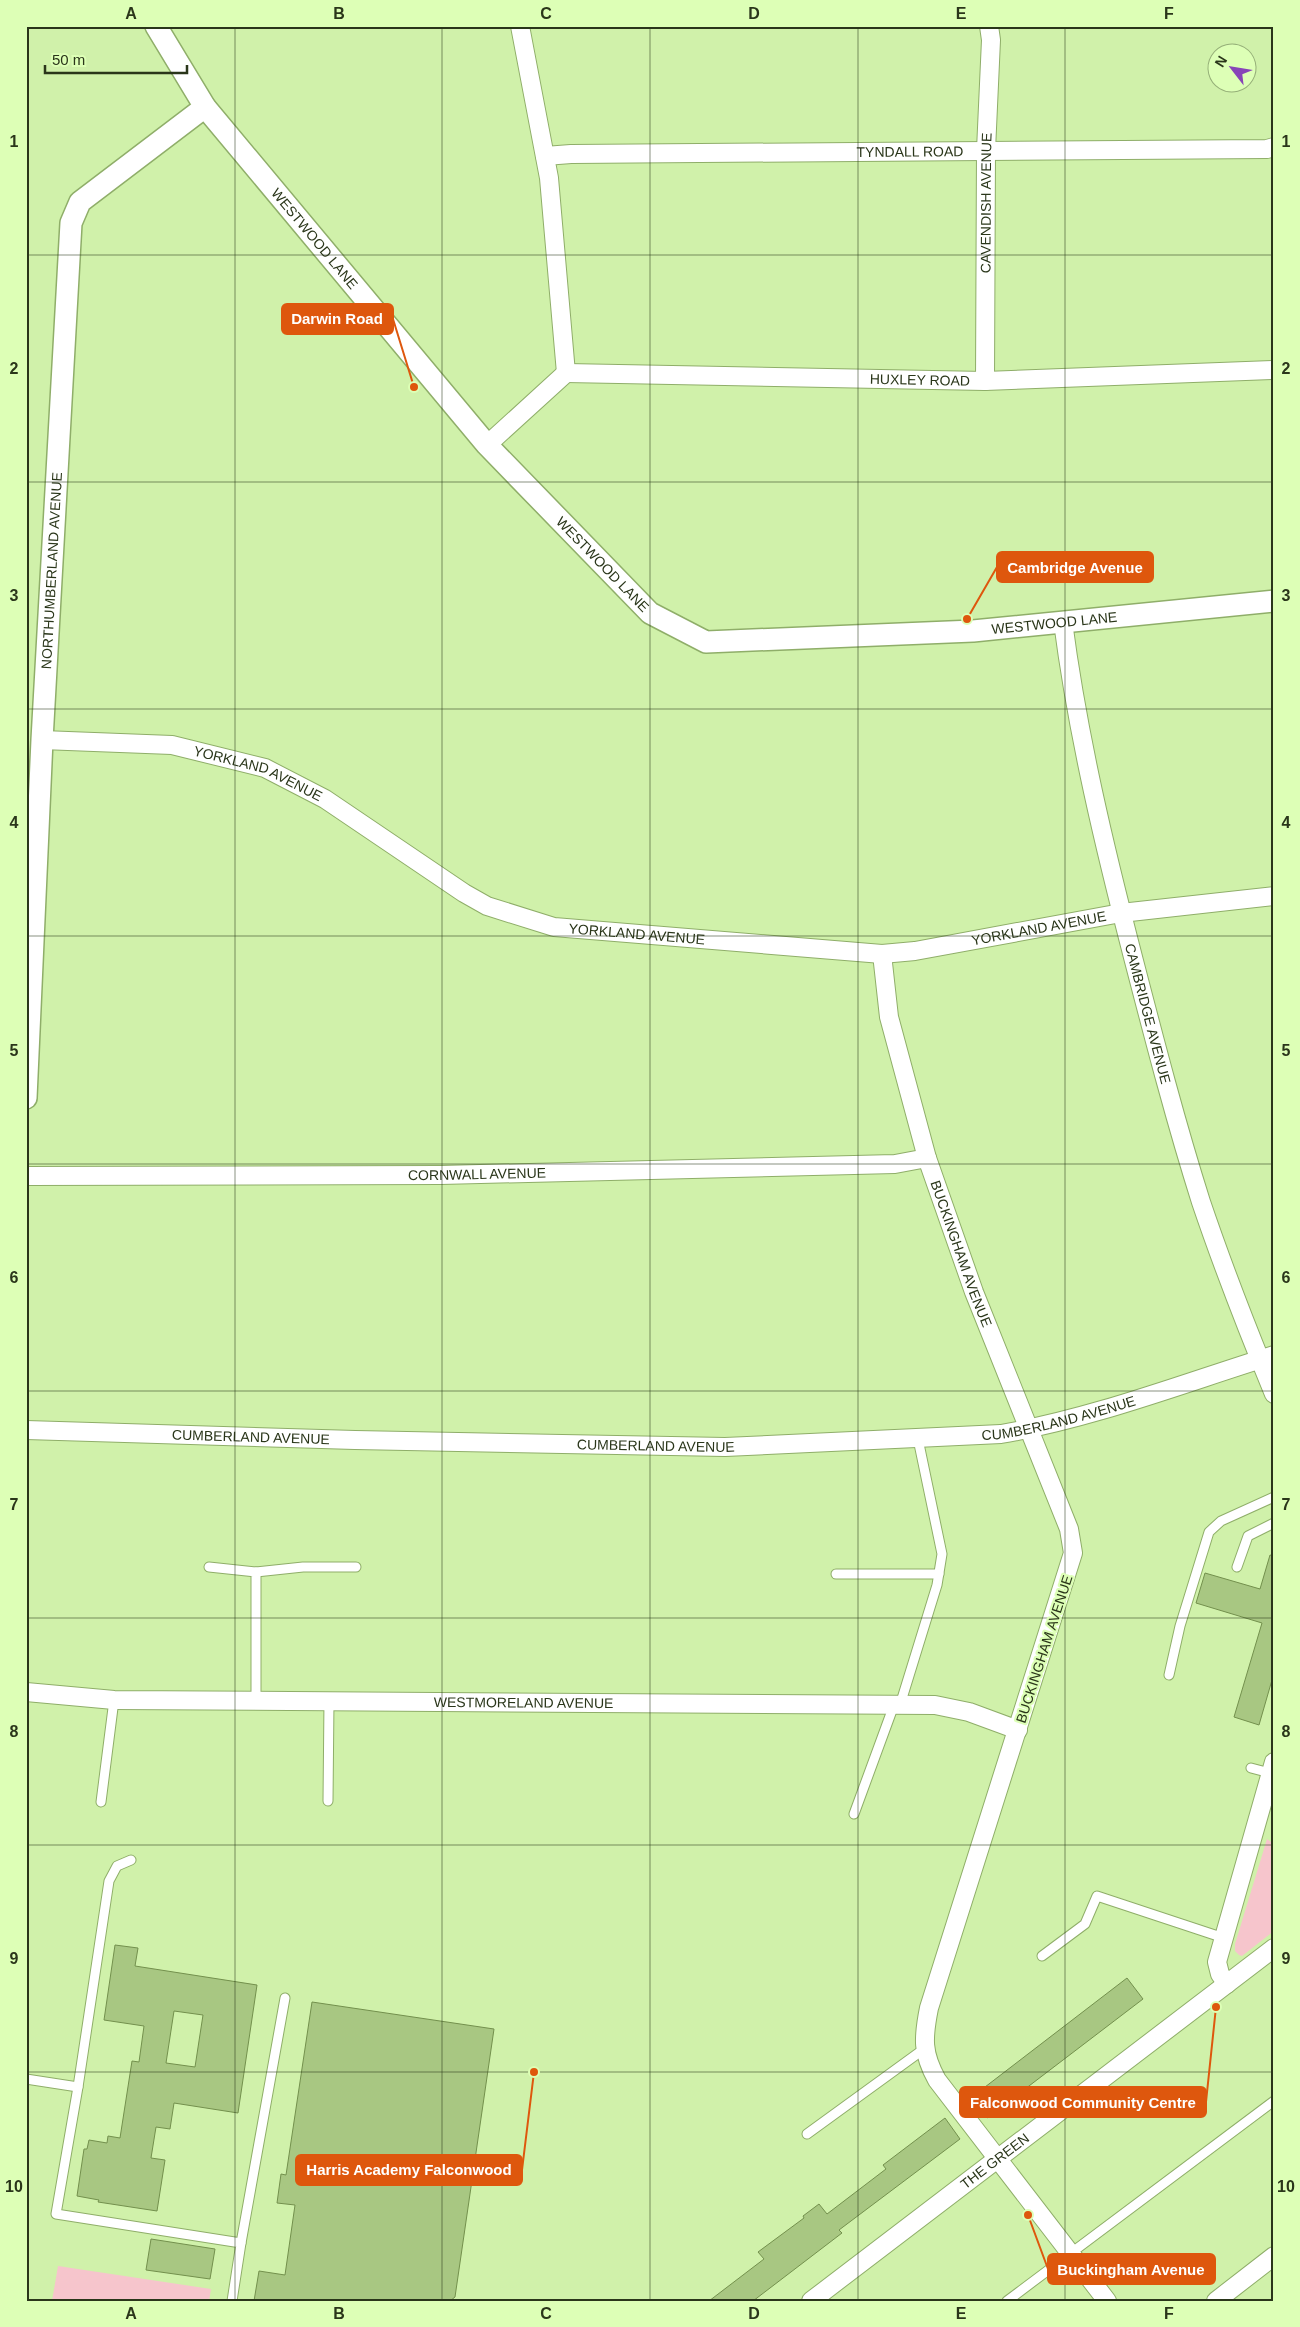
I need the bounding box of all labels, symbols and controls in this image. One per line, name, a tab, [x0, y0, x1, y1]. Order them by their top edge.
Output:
text: A	[125, 5, 137, 22]
text: B	[333, 5, 345, 22]
text: C	[540, 5, 552, 22]
text: D	[748, 5, 760, 22]
text: E	[956, 5, 967, 22]
text: F	[1164, 5, 1174, 22]
scale bar	[45, 42, 188, 74]
north arrow	[1208, 42, 1258, 92]
text: 50 m	[52, 51, 85, 68]
text: N	[1211, 53, 1230, 70]
street label: CAVENDISH AVENUE	[977, 132, 995, 273]
text: 1	[10, 133, 19, 150]
text: 1	[1282, 133, 1291, 150]
street label: TYNDALL ROAD	[856, 143, 963, 160]
street label: WESTWOOD LANE	[268, 185, 361, 292]
callout: Darwin Road	[282, 304, 393, 334]
text: Darwin Road	[291, 310, 383, 327]
text: 2	[10, 360, 19, 377]
text: 2	[1282, 360, 1291, 377]
street label: HUXLEY ROAD	[870, 371, 970, 389]
street label: NORTHUMBERLAND AVENUE	[38, 472, 65, 670]
street label: WESTWOOD LANE	[553, 513, 652, 615]
callout: Cambridge Avenue	[997, 552, 1153, 582]
text: Cambridge Avenue	[1007, 559, 1143, 576]
text: 3	[10, 587, 19, 604]
text: 3	[1282, 587, 1291, 604]
street label: WESTWOOD LANE	[991, 609, 1118, 637]
street label: YORKLAND AVENUE	[192, 743, 325, 804]
text: 4	[10, 814, 19, 831]
text: 4	[1282, 814, 1291, 831]
street label: YORKLAND AVENUE	[970, 908, 1108, 948]
street label: YORKLAND AVENUE	[568, 920, 706, 947]
street label: CAMBRIDGE AVENUE	[1122, 942, 1174, 1086]
text: 5	[10, 1042, 19, 1059]
text: 5	[1282, 1042, 1291, 1059]
street label: CORNWALL AVENUE	[408, 1164, 546, 1183]
street label: BUCKINGHAM AVENUE	[927, 1178, 995, 1329]
text: 6	[10, 1269, 19, 1286]
text: 6	[1282, 1269, 1291, 1286]
street label: CUMBERLAND AVENUE	[981, 1392, 1137, 1443]
street label: CUMBERLAND AVENUE	[172, 1426, 330, 1447]
street label: CUMBERLAND AVENUE	[577, 1436, 735, 1455]
text: 7	[10, 1496, 19, 1513]
text: 7	[1282, 1496, 1291, 1513]
street label: BUCKINGHAM AVENUE	[1013, 1573, 1075, 1725]
street label: WESTMORELAND AVENUE	[434, 1694, 613, 1711]
text: 8	[10, 1723, 19, 1740]
text: 8	[1282, 1723, 1291, 1740]
text: 9	[10, 1950, 19, 1967]
text: 9	[1282, 1950, 1291, 1967]
callout: Falconwood Community Centre	[960, 2087, 1206, 2117]
text: Falconwood Community Centre	[970, 2094, 1196, 2111]
street label: THE GREEN	[957, 2130, 1032, 2192]
callout: Harris Academy Falconwood	[296, 2155, 522, 2185]
text: Harris Academy Falconwood	[306, 2161, 512, 2178]
text: 10	[5, 2178, 23, 2195]
text: 10	[1277, 2178, 1295, 2195]
callout: Buckingham Avenue	[1048, 2254, 1215, 2284]
text: Buckingham Avenue	[1057, 2261, 1205, 2278]
text: A	[125, 2305, 137, 2322]
text: B	[333, 2305, 345, 2322]
text: C	[540, 2305, 552, 2322]
text: D	[748, 2305, 760, 2322]
text: E	[956, 2305, 967, 2322]
text: F	[1164, 2305, 1174, 2322]

